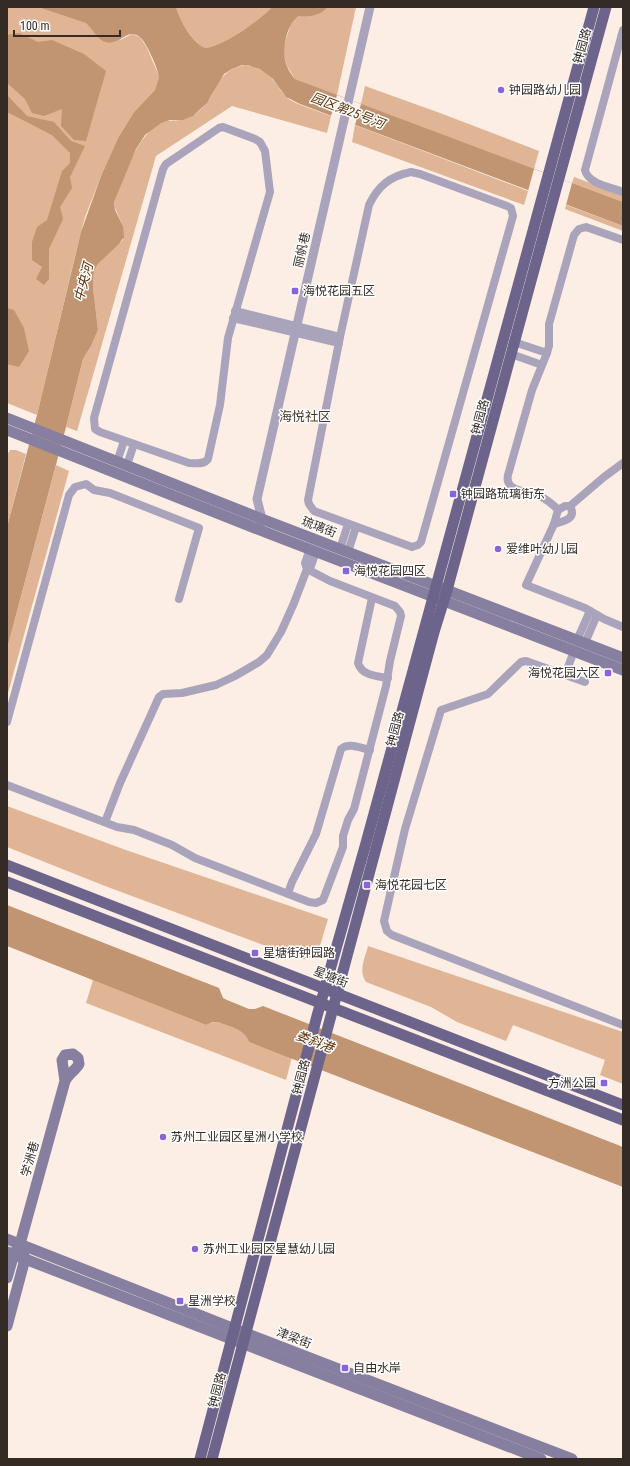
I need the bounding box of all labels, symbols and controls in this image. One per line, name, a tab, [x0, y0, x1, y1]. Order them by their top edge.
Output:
scale bar	[14, 12, 120, 38]
text: 100 m	[20, 19, 50, 33]
street label: 钟园路	[570, 27, 594, 65]
place label: 钟园路幼儿园	[509, 83, 581, 97]
marker: 钟园路幼儿园	[496, 85, 506, 95]
water label: 园区第25号河	[309, 90, 389, 132]
street label: 丽帆巷	[291, 231, 313, 269]
water label: 中央河	[71, 258, 97, 303]
place label: 海悦花园五区	[303, 284, 375, 298]
marker: 海悦花园五区	[290, 286, 300, 296]
street label: 钟园路	[469, 398, 491, 436]
district label: 海悦社区	[279, 409, 331, 424]
place label: 钟园路琉璃街东	[461, 487, 545, 501]
marker: 钟园路琉璃街东	[448, 489, 458, 499]
street label: 琉璃街	[300, 514, 338, 540]
place label: 爱维叶幼儿园	[506, 542, 578, 556]
marker: 爱维叶幼儿园	[493, 544, 503, 554]
place label: 海悦花园四区	[354, 564, 426, 578]
marker: 海悦花园四区	[341, 566, 351, 576]
place label: 海悦花园六区	[528, 666, 600, 680]
marker: 海悦花园六区	[603, 668, 613, 678]
street label: 钟园路	[384, 710, 406, 748]
place label: 海悦花园七区	[375, 878, 447, 892]
marker: 海悦花园七区	[362, 880, 372, 890]
place label: 星塘街钟园路	[263, 946, 335, 960]
marker: 星塘街钟园路	[250, 948, 260, 958]
street label: 星塘街	[312, 964, 350, 990]
water label: 娄斜港	[294, 1027, 338, 1056]
street label: 钟园路	[290, 1058, 312, 1096]
place label: 方洲公园	[548, 1076, 596, 1090]
marker: 方洲公园	[599, 1078, 609, 1088]
place label: 苏州工业园区星洲小学校	[171, 1130, 303, 1144]
marker: 苏州工业园区星洲小学校	[158, 1132, 168, 1142]
street label: 学洲巷	[18, 1140, 42, 1178]
place label: 苏州工业园区星慧幼儿园	[203, 1242, 335, 1256]
marker: 苏州工业园区星慧幼儿园	[190, 1244, 200, 1254]
place label: 星洲学校	[188, 1294, 236, 1308]
marker: 星洲学校	[175, 1296, 185, 1306]
street label: 津梁街	[275, 1325, 313, 1351]
place label: 自由水岸	[353, 1361, 401, 1375]
marker: 自由水岸	[340, 1363, 350, 1373]
street label: 钟园路	[206, 1371, 228, 1409]

